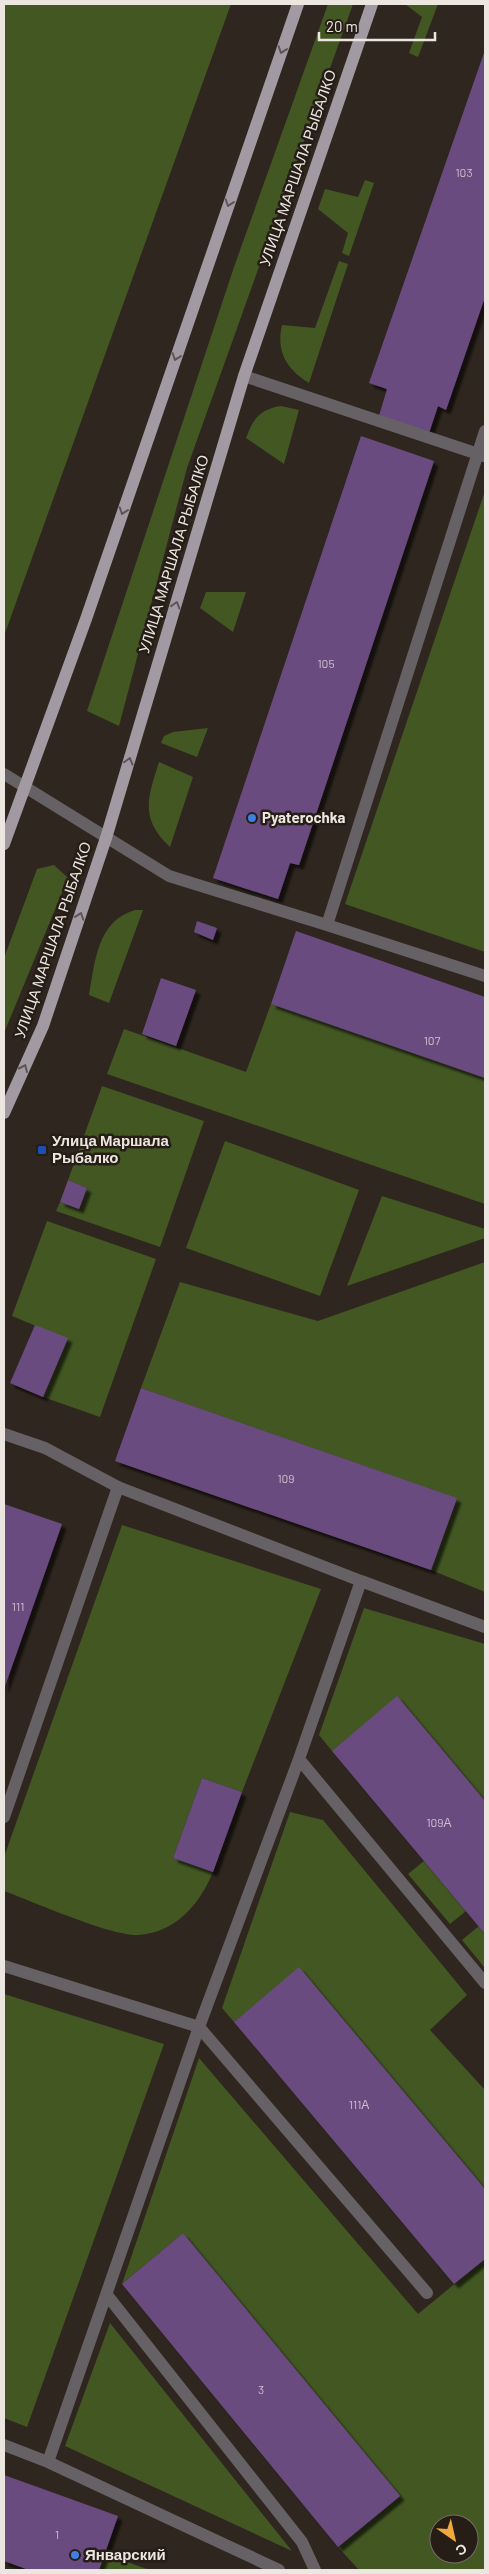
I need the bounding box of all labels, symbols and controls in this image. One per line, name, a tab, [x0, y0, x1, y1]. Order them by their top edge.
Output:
scale bar	[319, 10, 435, 42]
text: 20 m	[326, 17, 358, 35]
one-way arrow	[278, 45, 288, 54]
street label: УЛИЦА МАРШАЛА РЫБАЛКО	[255, 67, 339, 268]
house number: 103	[455, 165, 473, 179]
one-way arrow	[225, 199, 235, 207]
one-way arrow	[172, 352, 182, 361]
street label: УЛИЦА МАРШАЛА РЫБАЛКО	[134, 452, 212, 655]
one-way arrow	[119, 506, 129, 514]
one-way arrow	[170, 602, 180, 610]
house number: 105	[317, 656, 335, 670]
one-way arrow	[123, 757, 133, 765]
place label: Pyaterochka	[262, 808, 345, 826]
marker: Pyaterochka	[246, 812, 258, 824]
street label: УЛИЦА МАРШАЛА РЫБАЛКО	[10, 839, 94, 1040]
one-way arrow	[74, 912, 84, 920]
house number: 107	[424, 1033, 441, 1047]
one-way arrow	[17, 1064, 28, 1073]
place label: Улица Маршала Рыбалко	[52, 1131, 169, 1166]
marker: Улица Маршала Рыбалко	[36, 1144, 48, 1156]
house number: 109	[277, 1471, 295, 1485]
house number: 111	[12, 1599, 24, 1613]
house number: 109А	[426, 1815, 452, 1829]
house number: 111А	[349, 2097, 369, 2111]
house number: 3	[258, 2382, 264, 2396]
north arrow	[429, 2514, 479, 2564]
house number: 1	[55, 2527, 59, 2541]
text: С	[453, 2540, 470, 2560]
place label: Январский	[85, 2545, 166, 2563]
marker: Январский	[69, 2549, 81, 2561]

